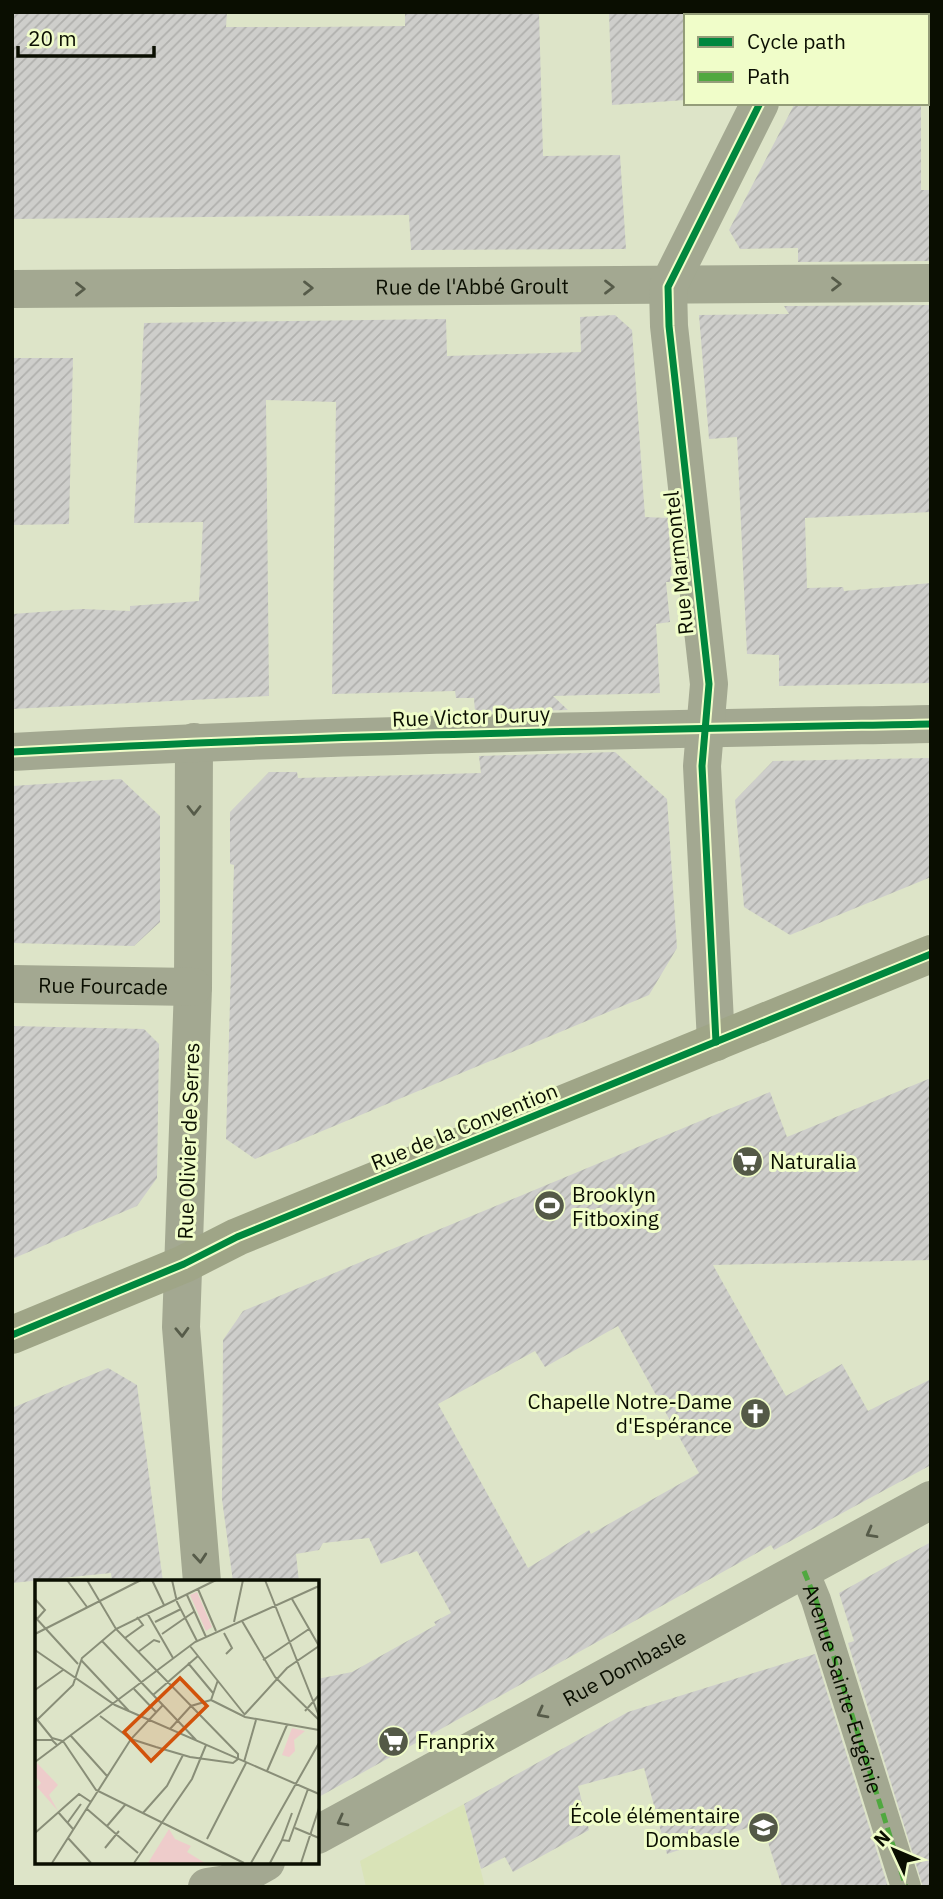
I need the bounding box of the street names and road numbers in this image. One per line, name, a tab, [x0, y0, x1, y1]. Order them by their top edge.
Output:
street label: Rue de l'Abbé Groult	[375, 271, 569, 301]
street label: Rue Marmontel	[657, 489, 699, 636]
street label: Rue Victor Duruy	[391, 699, 551, 733]
street label: Rue Fourcade	[38, 970, 168, 1001]
street label: Rue Olivier de Serres	[171, 1042, 205, 1240]
street label: Rue de la Convention	[367, 1076, 561, 1176]
street label: Avenue Sainte-Eugénie	[797, 1579, 890, 1797]
street label: Rue Dombasle	[557, 1622, 691, 1712]

